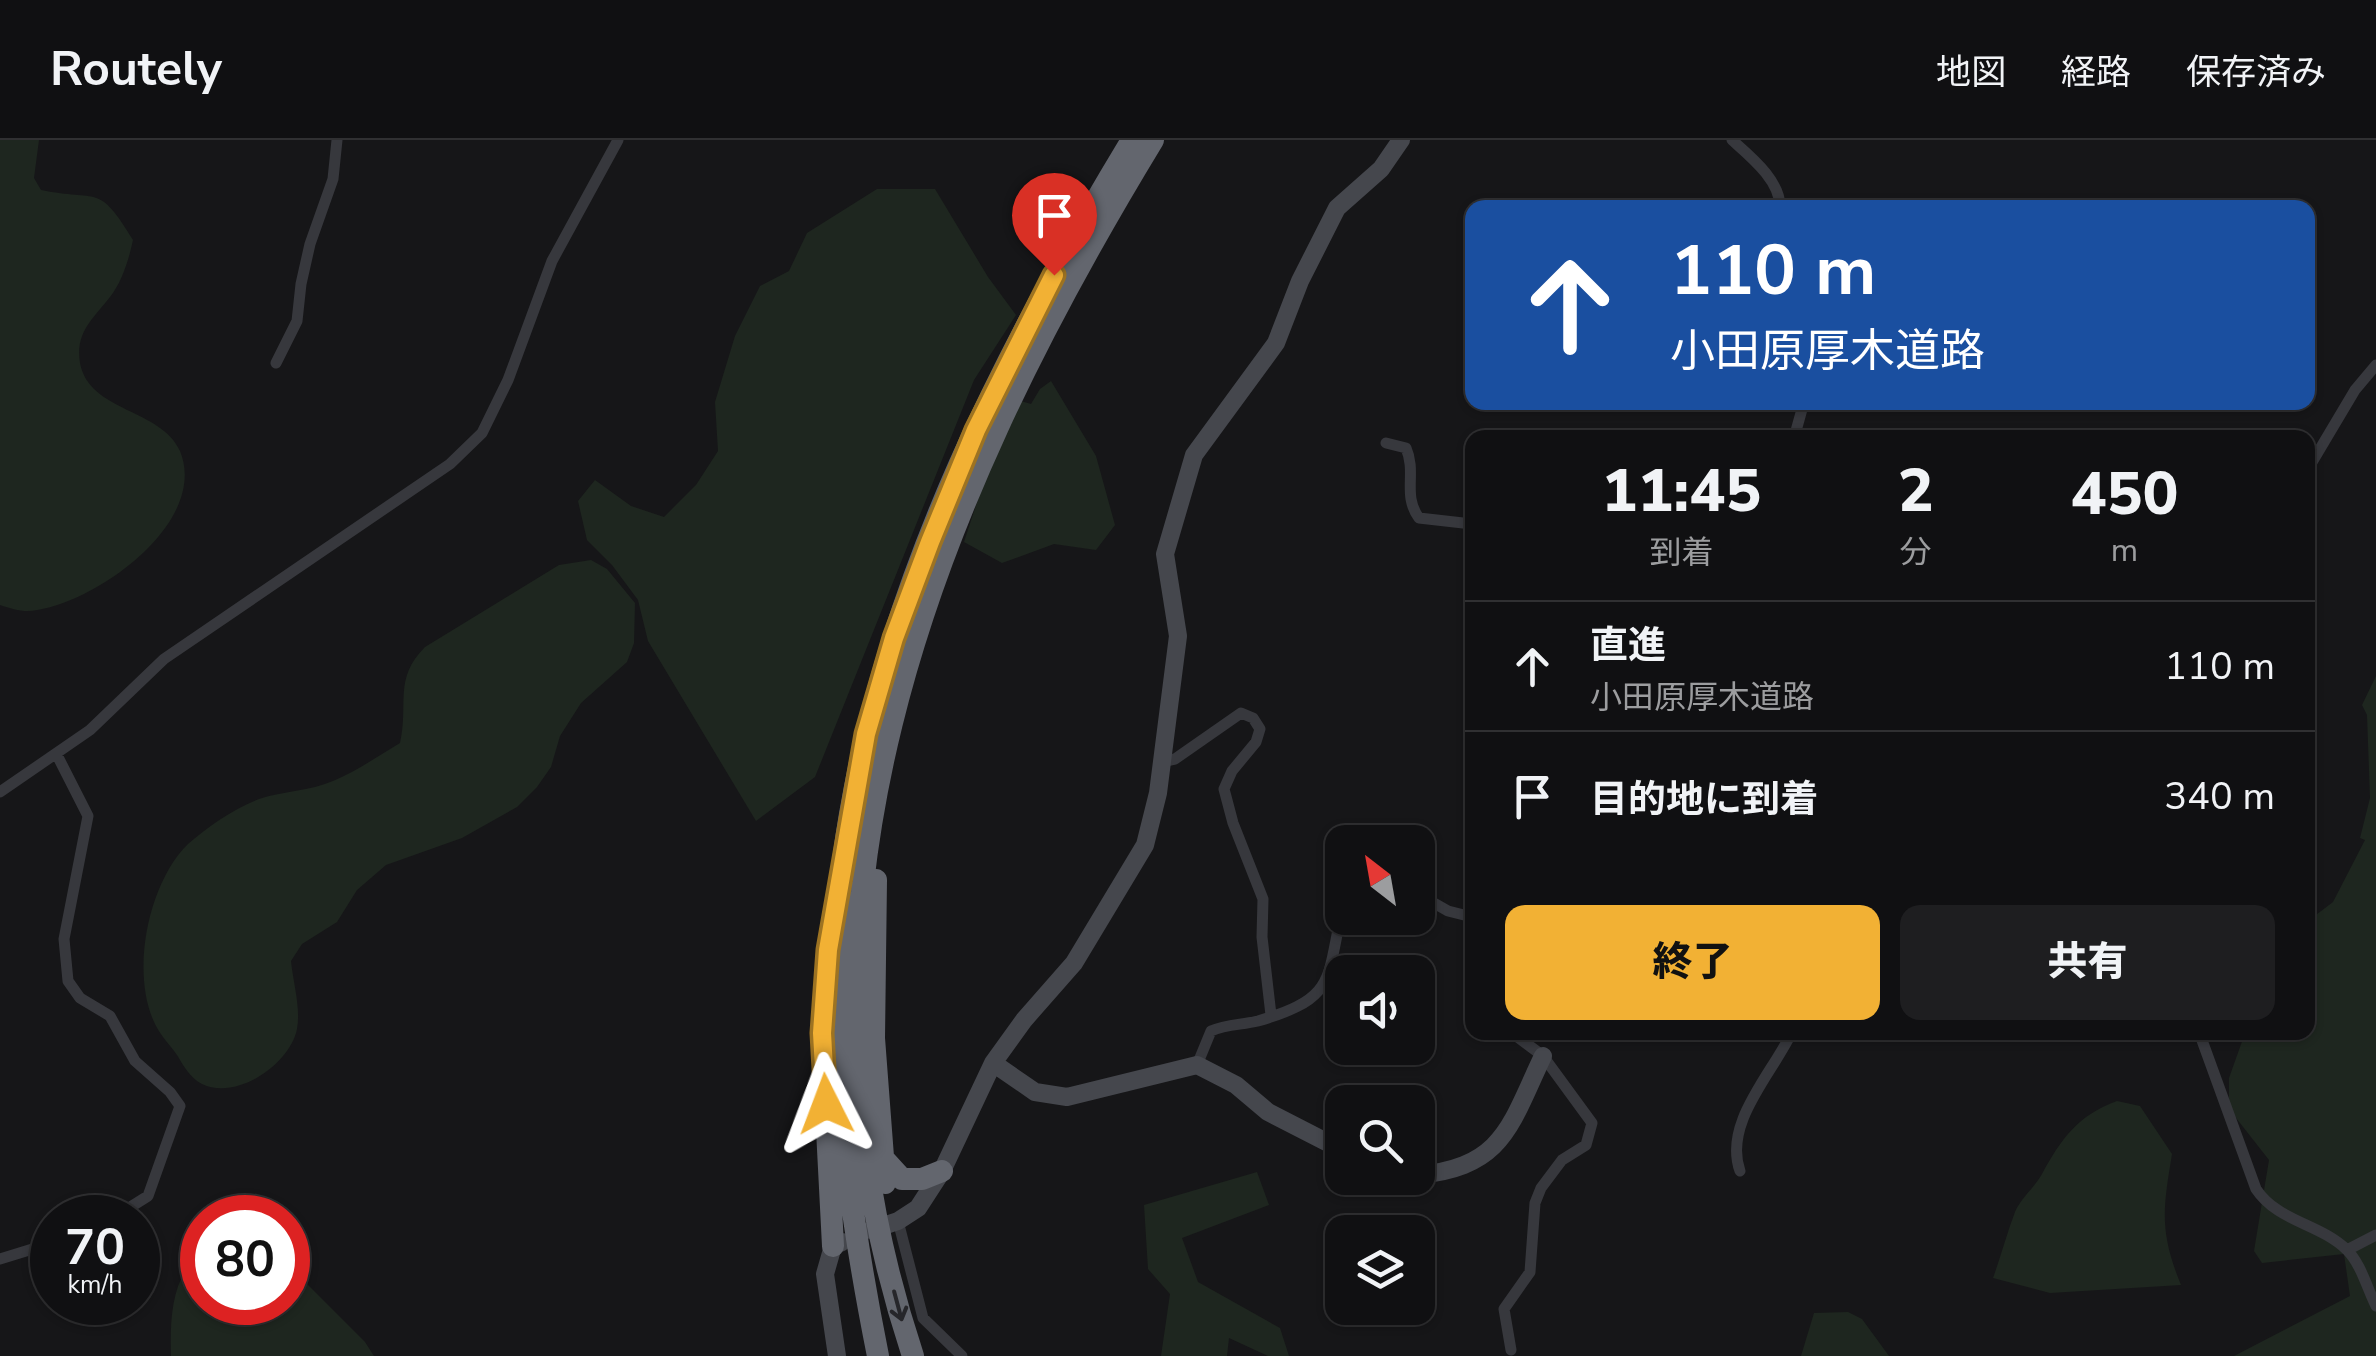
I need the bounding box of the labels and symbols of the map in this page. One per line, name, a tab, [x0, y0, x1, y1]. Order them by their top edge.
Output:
pin	[1012, 173, 1097, 276]
north arrow	[1325, 825, 1435, 935]
position arrow	[774, 1052, 878, 1156]
speed limit sign: 80	[180, 1195, 310, 1325]
one-way arrow	[889, 1290, 908, 1321]

